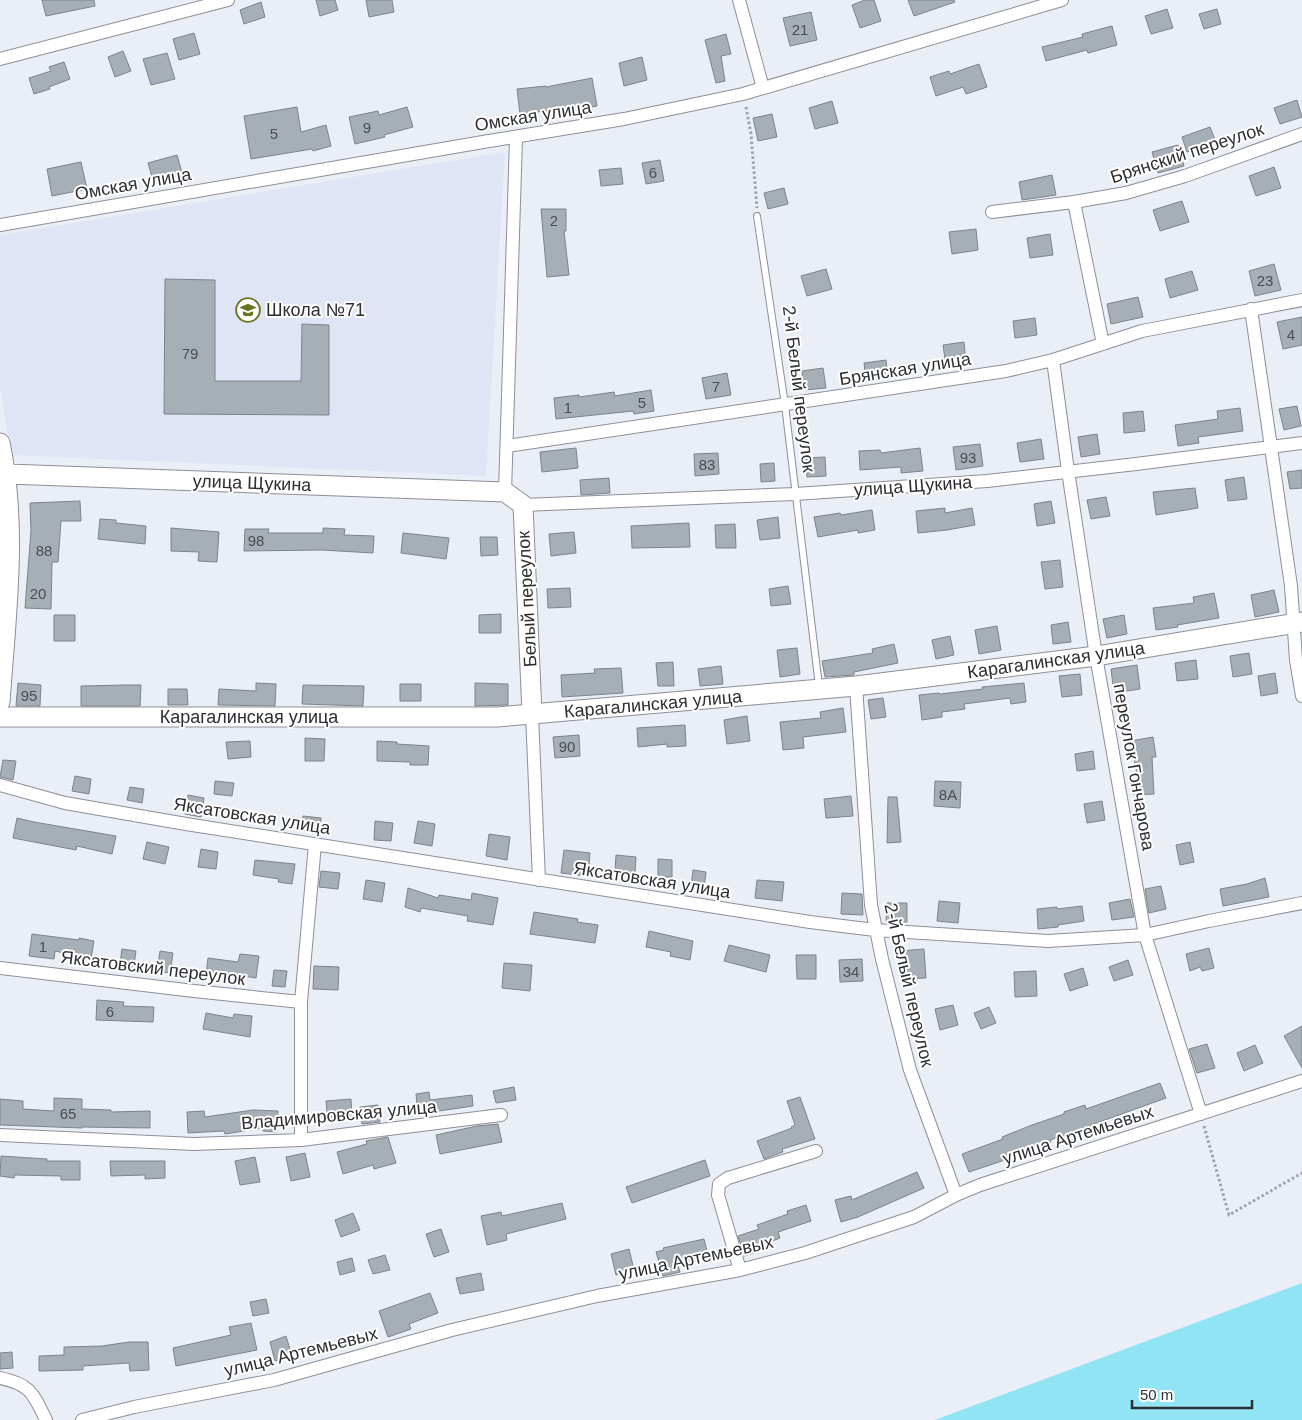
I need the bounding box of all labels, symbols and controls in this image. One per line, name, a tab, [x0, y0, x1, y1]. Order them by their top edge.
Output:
house number: 21	[792, 21, 808, 38]
street label: Омская улица	[473, 97, 594, 135]
house number: 9	[363, 119, 371, 136]
street label: Брянский переулок	[1108, 119, 1266, 187]
house number: 5	[270, 125, 278, 142]
street label: Омская улица	[73, 164, 194, 204]
house number: 6	[649, 164, 657, 181]
house number: 2	[550, 212, 558, 229]
house number: 23	[1257, 272, 1273, 289]
school or university icon: Школа №71	[235, 297, 261, 323]
place label: Школа №71	[266, 300, 365, 320]
street label: 2-й Белый переулок	[779, 305, 819, 473]
house number: 4	[1287, 326, 1295, 343]
house number: 79	[182, 345, 198, 362]
street label: Брянская улица	[838, 349, 973, 389]
house number: 7	[712, 378, 720, 395]
house number: 5	[638, 394, 646, 411]
house number: 1	[564, 399, 572, 416]
house number: 93	[960, 449, 976, 466]
house number: 83	[699, 456, 715, 473]
street label: улица Щукина	[192, 471, 313, 495]
street label: улица Щукина	[853, 472, 974, 500]
street label: Белый переулок	[513, 530, 541, 668]
house number: 98	[248, 532, 264, 549]
house number: 88	[36, 542, 52, 559]
house number: 20	[30, 585, 46, 602]
street label: Карагалинская улица	[966, 638, 1147, 682]
street label: переулок Гончарова	[1109, 682, 1159, 853]
street label: Карагалинская улица	[563, 686, 744, 722]
house number: 95	[21, 687, 37, 704]
street label: Карагалинская улица	[160, 707, 339, 727]
house number: 90	[559, 738, 575, 755]
house number: 8А	[939, 786, 957, 803]
street label: Яксатовская улица	[172, 794, 333, 838]
street label: Яксатовская улица	[572, 858, 733, 902]
street label: 2-й Белый переулок	[880, 901, 938, 1069]
house number: 1	[39, 938, 47, 955]
street label: Яксатовский переулок	[60, 947, 247, 989]
house number: 34	[843, 963, 859, 980]
house number: 6	[106, 1003, 114, 1020]
street label: Владимировская улица	[240, 1096, 439, 1134]
street label: улица Артемьевых	[1000, 1101, 1156, 1169]
house number: 65	[60, 1105, 76, 1122]
street label: улица Артемьевых	[617, 1232, 775, 1284]
street label: улица Артемьевых	[222, 1323, 380, 1381]
scale bar	[1132, 1378, 1252, 1410]
text: 50 m	[1140, 1386, 1173, 1403]

